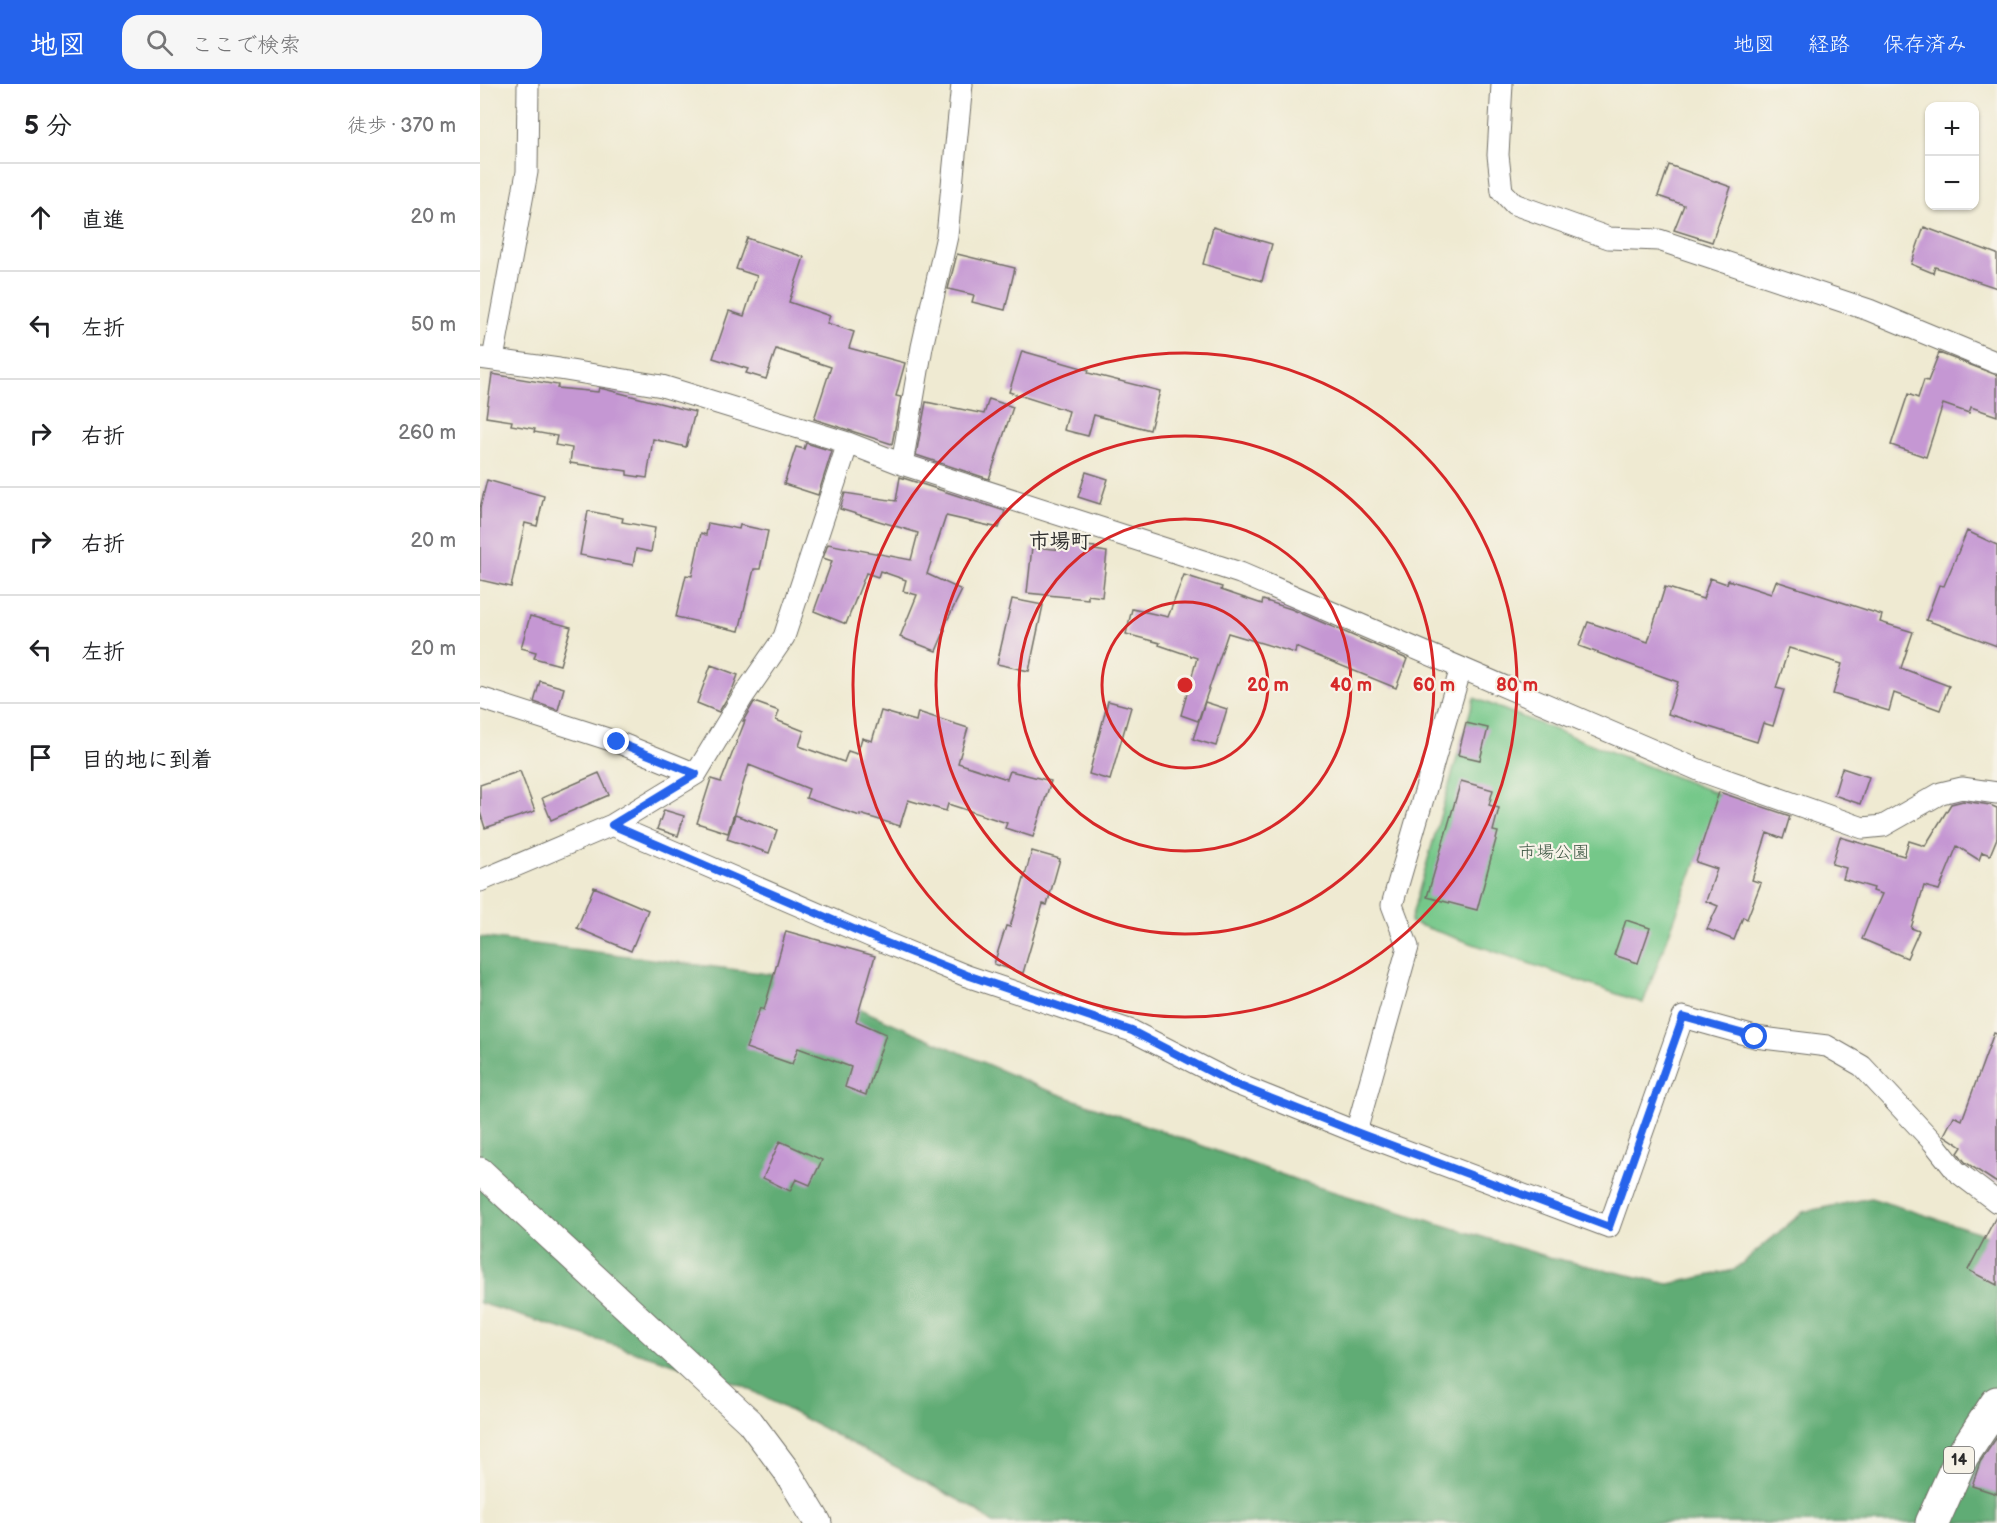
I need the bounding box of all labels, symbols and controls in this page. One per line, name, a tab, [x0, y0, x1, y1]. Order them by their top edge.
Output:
search box	[122, 15, 542, 69]
icon: search	[143, 26, 176, 59]
text: 地図	[30, 29, 86, 62]
text: ここで検索	[191, 32, 301, 59]
text: 地図	[1733, 32, 1775, 57]
text: 経路	[1808, 32, 1850, 57]
text: 保存済み	[1883, 32, 1967, 57]
map controls	[1925, 102, 1979, 210]
button: +	[1925, 102, 1979, 156]
text: 5 分	[24, 111, 72, 142]
text: 徒歩 · 370 m	[347, 114, 456, 138]
button: −	[1925, 156, 1979, 210]
icon: ahead	[24, 201, 57, 234]
text: 20 m	[411, 205, 456, 229]
text: 直進	[81, 207, 125, 234]
icon: left	[24, 309, 57, 342]
text: 50 m	[411, 313, 456, 337]
text: 左折	[81, 315, 125, 342]
icon: right	[24, 417, 57, 450]
text: 260 m	[398, 421, 456, 445]
text: 右折	[81, 423, 125, 450]
icon: right	[24, 525, 57, 558]
text: 20 m	[411, 529, 456, 553]
district label: 市場町	[1029, 529, 1092, 554]
text: 右折	[81, 531, 125, 558]
icon: left	[24, 633, 57, 666]
text: 20 m	[411, 637, 456, 661]
text: 左折	[81, 639, 125, 666]
centre of rings	[1175, 675, 1195, 695]
text: 20 m	[1247, 675, 1289, 696]
text: 40 m	[1330, 675, 1372, 696]
text: 60 m	[1413, 675, 1455, 696]
text: 80 m	[1496, 675, 1538, 696]
route end	[603, 728, 629, 754]
icon: arrive	[24, 741, 57, 774]
text: 目的地に到着	[81, 747, 213, 774]
park label: 市場公園	[1518, 842, 1590, 863]
route start	[1741, 1023, 1767, 1049]
road number: 14	[1944, 1447, 1974, 1473]

